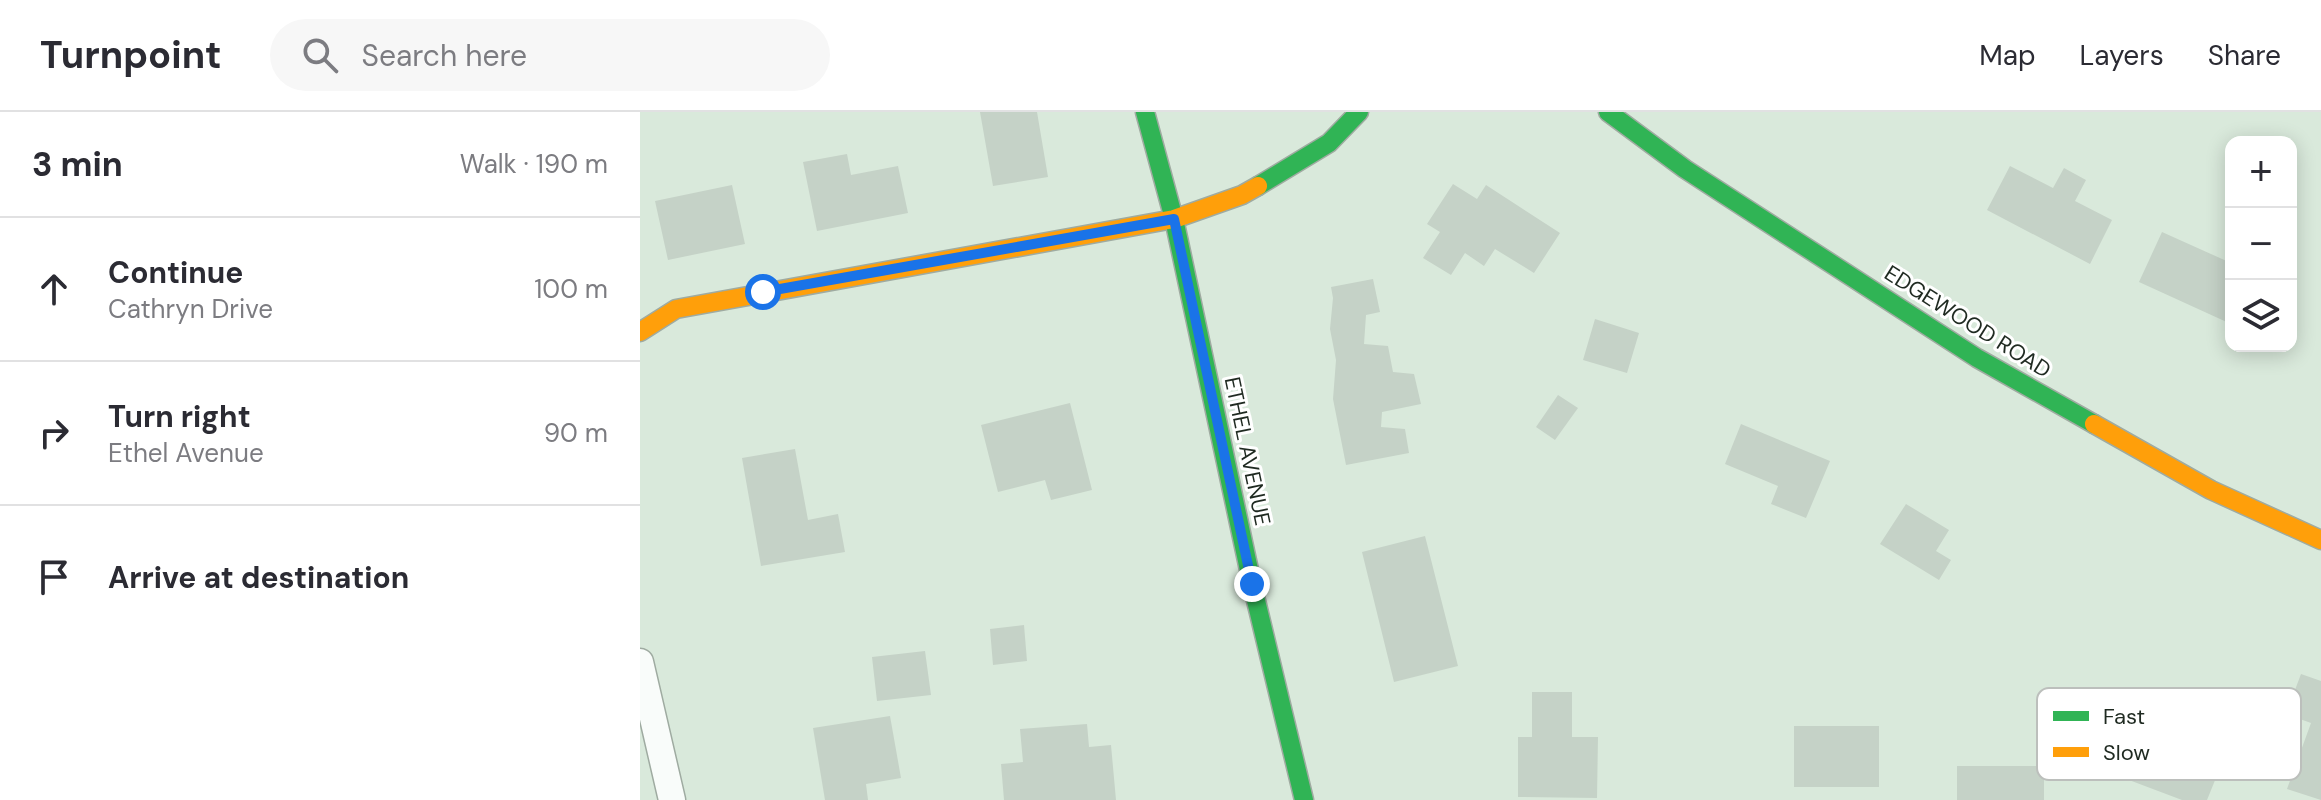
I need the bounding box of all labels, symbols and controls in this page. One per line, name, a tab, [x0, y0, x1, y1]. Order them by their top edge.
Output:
search box	[270, 19, 830, 91]
text: Turnpoint	[40, 30, 222, 80]
icon: search	[298, 33, 342, 77]
text: Search here	[362, 36, 527, 75]
text: Map	[1979, 37, 2036, 74]
text: Layers	[2080, 37, 2164, 74]
text: Share	[2208, 37, 2281, 74]
map controls	[2225, 136, 2297, 352]
button: +	[2225, 136, 2297, 208]
text: 3 min	[32, 142, 123, 187]
text: Walk · 190 m	[460, 147, 608, 181]
button: −	[2225, 208, 2297, 280]
text: Continue	[108, 253, 243, 292]
street label: EDGEWOOD ROAD	[1879, 258, 2056, 384]
icon: ahead	[32, 267, 76, 311]
text: 100 m	[534, 272, 608, 306]
route start	[745, 274, 781, 310]
button: layers	[2225, 280, 2297, 352]
text: Cathryn Drive	[108, 292, 273, 326]
street label: ETHEL AVENUE	[1218, 374, 1277, 528]
text: Turn right	[108, 397, 251, 436]
icon: right	[32, 411, 76, 455]
text: 90 m	[544, 416, 608, 450]
text: Ethel Avenue	[108, 436, 264, 470]
icon: arrive	[32, 555, 76, 599]
text: Arrive at destination	[108, 558, 409, 597]
route end	[1234, 566, 1270, 602]
legend	[2037, 688, 2301, 780]
text: Fast	[2103, 702, 2145, 731]
text: Slow	[2103, 738, 2150, 767]

